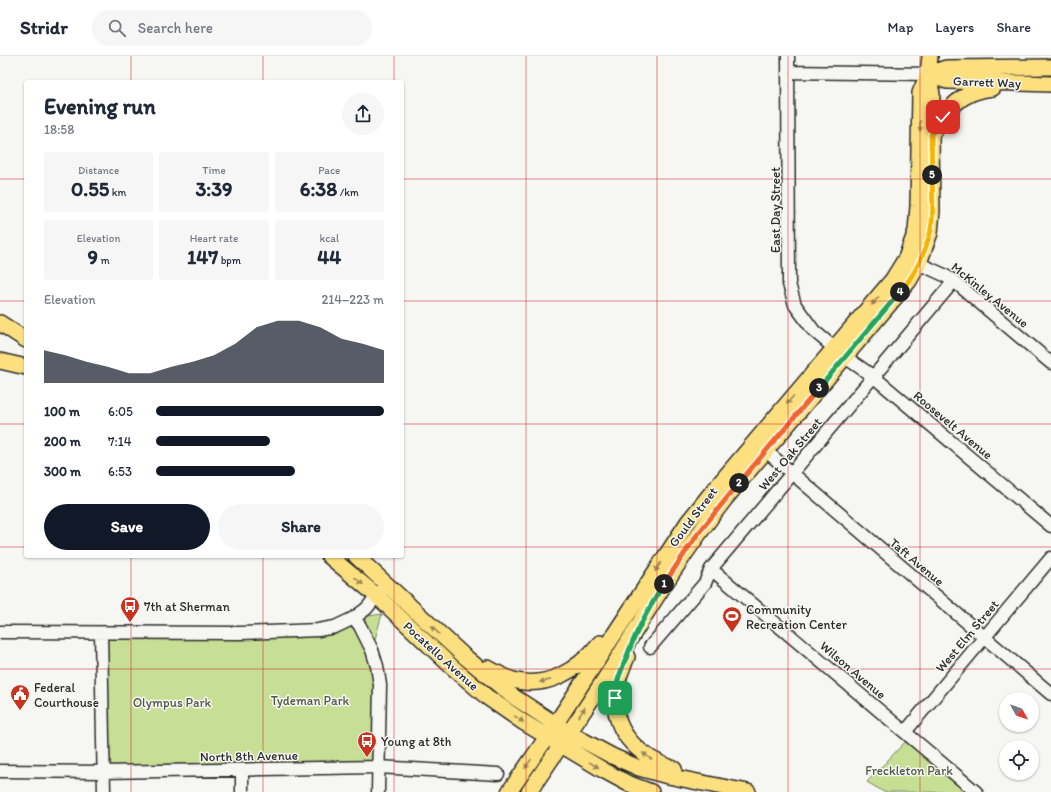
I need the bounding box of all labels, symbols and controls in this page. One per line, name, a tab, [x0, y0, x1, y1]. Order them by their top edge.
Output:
search box	[92, 10, 372, 46]
text: Stridr	[20, 16, 68, 39]
icon: search	[106, 17, 128, 39]
text: Search here	[138, 19, 213, 37]
text: Map	[888, 19, 913, 36]
text: Layers	[935, 19, 974, 36]
text: Share	[996, 19, 1031, 36]
street label: Garrett Way	[953, 73, 1021, 91]
text: Evening run	[44, 93, 156, 120]
button: share	[342, 93, 384, 135]
pin	[926, 100, 960, 134]
icon: check	[932, 106, 954, 128]
one-way arrow	[917, 120, 923, 133]
text: 18:58	[44, 122, 74, 137]
text: Distance	[78, 164, 119, 177]
text: Time	[202, 164, 226, 177]
text: Pace	[318, 164, 340, 177]
pin: 5	[922, 165, 942, 185]
street label: East Day Street	[768, 167, 783, 253]
text: 5	[929, 168, 935, 181]
text: 0.55	[71, 177, 109, 201]
text: 3:39	[195, 177, 233, 201]
text: 6:38	[300, 177, 337, 201]
text: km	[109, 186, 126, 199]
text: /km	[337, 186, 359, 199]
text: Elevation	[77, 232, 121, 245]
text: Heart rate	[190, 232, 238, 245]
text: kcal	[320, 232, 339, 245]
text: 9	[88, 245, 98, 269]
text: 147	[187, 245, 218, 269]
text: 44	[317, 245, 341, 269]
text: m	[98, 254, 110, 267]
text: bpm	[218, 254, 241, 267]
street label: McKinley Avenue	[948, 259, 1032, 331]
pin: 4	[890, 282, 910, 302]
text: 4	[897, 285, 903, 298]
text: Elevation	[44, 292, 96, 307]
text: 214–223 m	[321, 292, 384, 307]
one-way arrow	[870, 295, 879, 306]
pin: 3	[809, 378, 829, 398]
text: 3	[816, 381, 822, 394]
street label: Roosevelt Avenue	[911, 388, 995, 462]
one-way arrow	[786, 394, 795, 405]
text: 100 m	[44, 404, 80, 419]
text: 6:05	[108, 404, 133, 419]
street label: West Oak Street	[755, 414, 825, 493]
text: 200 m	[44, 434, 81, 449]
text: 7:14	[108, 434, 131, 449]
text: 300 m	[44, 464, 81, 479]
text: 6:53	[108, 464, 132, 479]
pin: 2	[729, 473, 749, 493]
text: 2	[736, 476, 742, 489]
street label: Gould Street	[666, 484, 720, 550]
button: Save	[44, 504, 210, 550]
button: Share	[218, 504, 384, 550]
street label: Taft Avenue	[887, 535, 947, 589]
one-way arrow	[654, 562, 662, 572]
pin: 1	[654, 574, 674, 594]
one-way arrow	[353, 577, 364, 586]
text: 1	[661, 577, 667, 590]
bus stop icon: 7th at Sherman	[119, 595, 141, 623]
street label: West Elm Street	[932, 597, 1002, 675]
place label: 7th at Sherman	[144, 599, 231, 614]
place label: Community Recreation Center	[746, 602, 848, 632]
sports icon: Community Recreation Center	[721, 605, 743, 633]
street label: Pocatello Avenue	[400, 618, 482, 694]
one-way arrow	[430, 625, 440, 635]
street label: Wilson Avenue	[817, 638, 889, 702]
one-way arrow	[539, 678, 552, 684]
place label: Federal Courthouse	[34, 680, 99, 710]
pin	[598, 681, 632, 715]
public building icon: Federal Courthouse	[9, 683, 31, 711]
icon: arrive	[604, 687, 626, 709]
north arrow	[999, 692, 1039, 732]
map controls	[999, 692, 1039, 780]
park label: Tydeman Park	[271, 693, 350, 708]
park label: Olympus Park	[133, 695, 212, 710]
one-way arrow	[579, 706, 586, 718]
one-way arrow	[514, 715, 524, 723]
bus stop icon: Young at 8th	[356, 730, 378, 758]
place label: Young at 8th	[381, 734, 452, 749]
button: locate	[999, 740, 1039, 780]
street label: North 8th Avenue	[200, 748, 298, 764]
one-way arrow	[641, 752, 652, 760]
one-way arrow	[524, 759, 532, 769]
one-way arrow	[588, 762, 600, 769]
park label: Freckleton Park	[865, 763, 953, 778]

